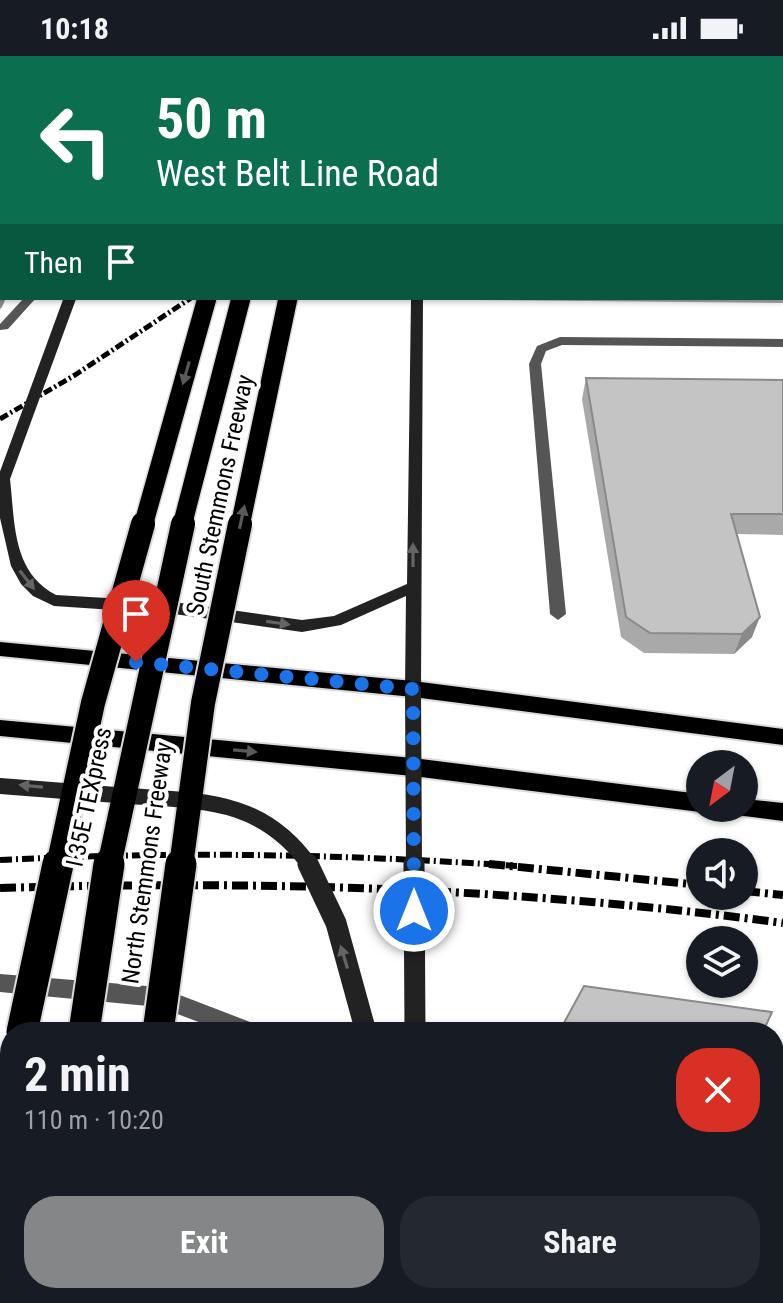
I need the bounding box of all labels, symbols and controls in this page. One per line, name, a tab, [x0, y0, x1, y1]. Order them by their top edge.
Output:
text: 10:18	[40, 11, 109, 46]
text: 50 m	[156, 86, 267, 152]
icon: left	[24, 88, 128, 192]
text: West Belt Line Road	[156, 153, 439, 195]
icon: arrive	[99, 240, 143, 284]
text: Then	[24, 245, 83, 280]
one-way arrow	[179, 362, 192, 386]
street label: South Stemmons Freeway	[181, 372, 259, 618]
one-way arrow	[236, 504, 249, 529]
one-way arrow	[407, 542, 419, 567]
one-way arrow	[18, 570, 35, 591]
pin	[102, 580, 170, 662]
icon: arrive	[114, 592, 158, 636]
one-way arrow	[266, 617, 291, 630]
street label: I 35E TEXpress	[61, 725, 117, 869]
street label: North Stemmons Freeway	[116, 740, 178, 986]
one-way arrow	[233, 745, 258, 758]
north arrow	[686, 750, 758, 822]
map controls	[686, 750, 758, 998]
one-way arrow	[18, 780, 43, 793]
button: sound	[686, 838, 758, 910]
position arrow	[372, 869, 456, 953]
button: layers	[686, 926, 758, 998]
one-way arrow	[337, 945, 350, 969]
text: 2 min	[24, 1046, 131, 1103]
button: close	[676, 1048, 760, 1132]
text: 110 m · 10:20	[24, 1105, 164, 1135]
button: Exit	[24, 1196, 384, 1288]
button: Share	[400, 1196, 760, 1288]

